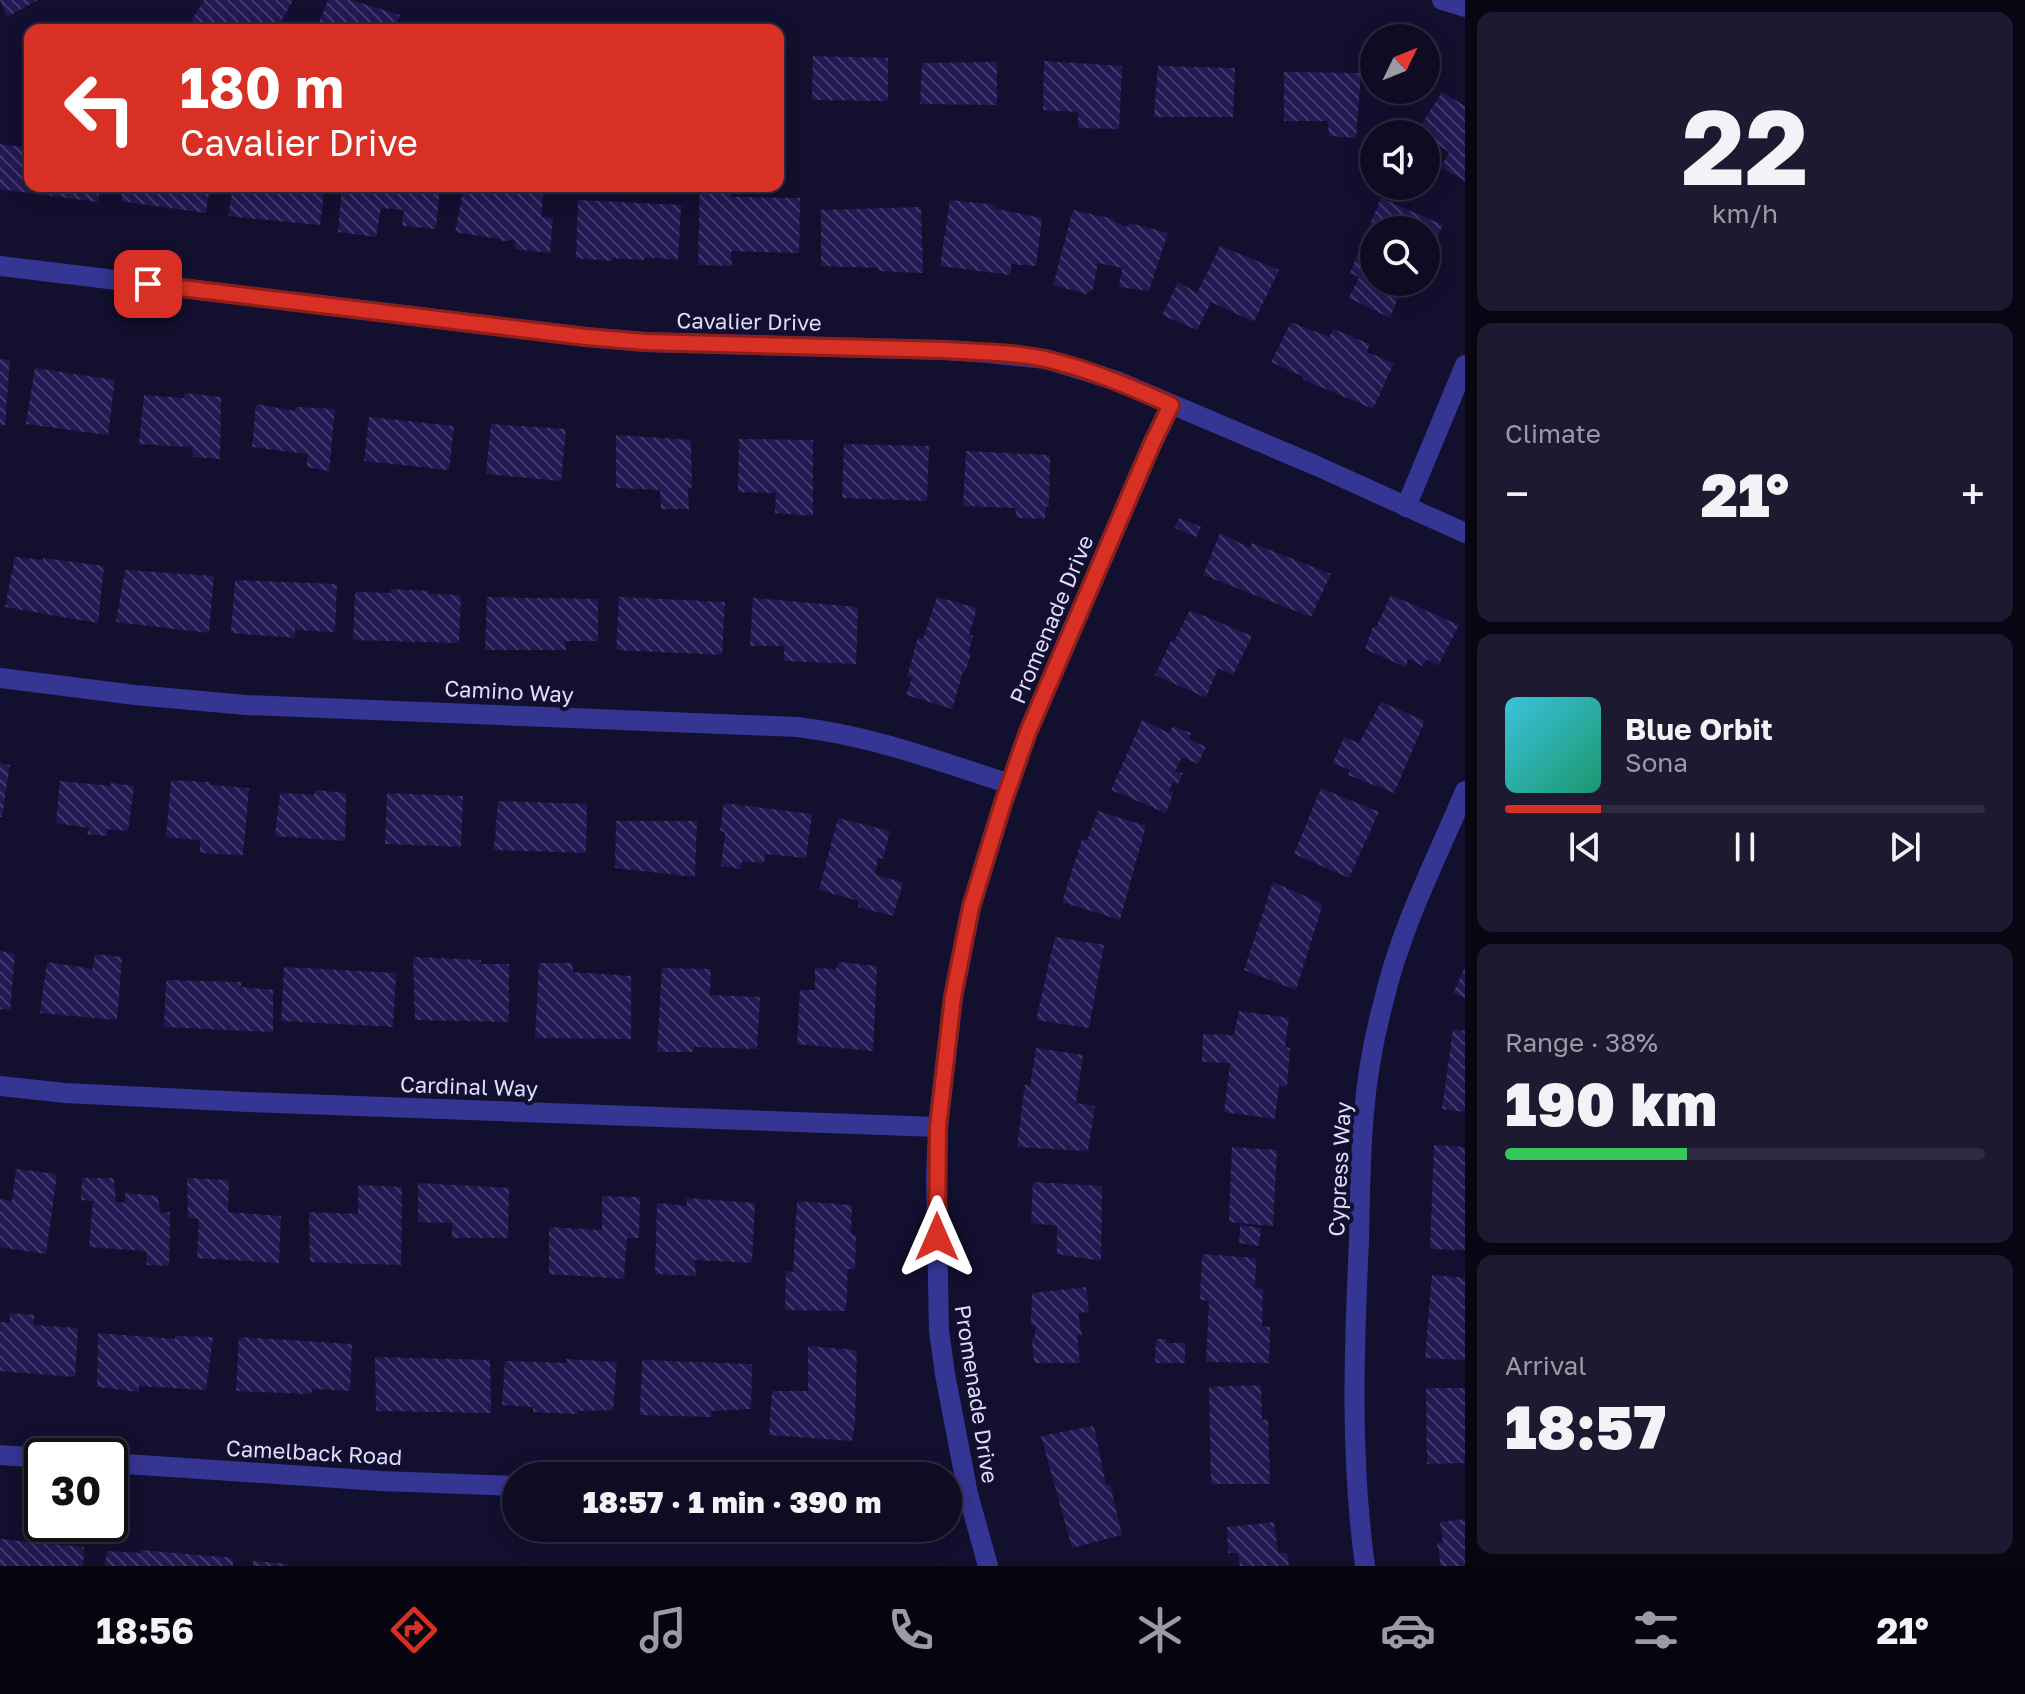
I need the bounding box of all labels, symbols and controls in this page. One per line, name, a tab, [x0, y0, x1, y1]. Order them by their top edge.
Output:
north arrow	[1360, 24, 1440, 104]
map controls	[1360, 24, 1440, 296]
text: 180 m	[180, 53, 344, 120]
icon: left	[48, 56, 152, 160]
text: 22	[1682, 83, 1808, 208]
button: sound	[1360, 120, 1440, 200]
text: Cavalier Drive	[180, 121, 418, 164]
text: km/h	[1712, 198, 1778, 229]
button: search	[1360, 216, 1440, 296]
pin	[114, 250, 182, 318]
icon: arrive	[126, 262, 170, 306]
street label: Cavalier Drive	[676, 306, 822, 336]
text: Climate	[1505, 418, 1601, 449]
text: 21°	[1701, 458, 1789, 530]
text: −	[1505, 467, 1529, 520]
text: +	[1961, 467, 1985, 520]
street label: Promenade Drive	[1003, 531, 1099, 707]
street label: Camino Way	[444, 674, 574, 708]
text: Blue Orbit	[1625, 711, 1773, 747]
text: Sona	[1625, 747, 1688, 778]
icon: previous	[1563, 825, 1607, 869]
icon: pause	[1723, 825, 1767, 869]
icon: next	[1883, 825, 1927, 869]
text: Range · 38%	[1505, 1027, 1658, 1058]
text: 190 km	[1505, 1067, 1717, 1139]
street label: Cardinal Way	[399, 1070, 539, 1102]
street label: Cypress Way	[1322, 1101, 1356, 1237]
position arrow	[895, 1195, 979, 1279]
street label: Promenade Drive	[950, 1303, 1004, 1485]
text: Arrival	[1505, 1350, 1586, 1381]
text: 18:57	[1505, 1390, 1666, 1462]
street label: Camelback Road	[225, 1434, 403, 1470]
speed limit sign: 30	[24, 1438, 128, 1542]
text: 18:57 · 1 min · 390 m	[583, 1484, 881, 1520]
icon: directions	[386, 1602, 442, 1658]
icon: music	[635, 1602, 691, 1658]
icon: phone	[883, 1602, 939, 1658]
icon: climate	[1132, 1602, 1188, 1658]
icon: car	[1380, 1602, 1436, 1658]
icon: filters	[1628, 1602, 1684, 1658]
text: 18:56	[96, 1609, 194, 1652]
text: 21°	[1877, 1609, 1929, 1652]

